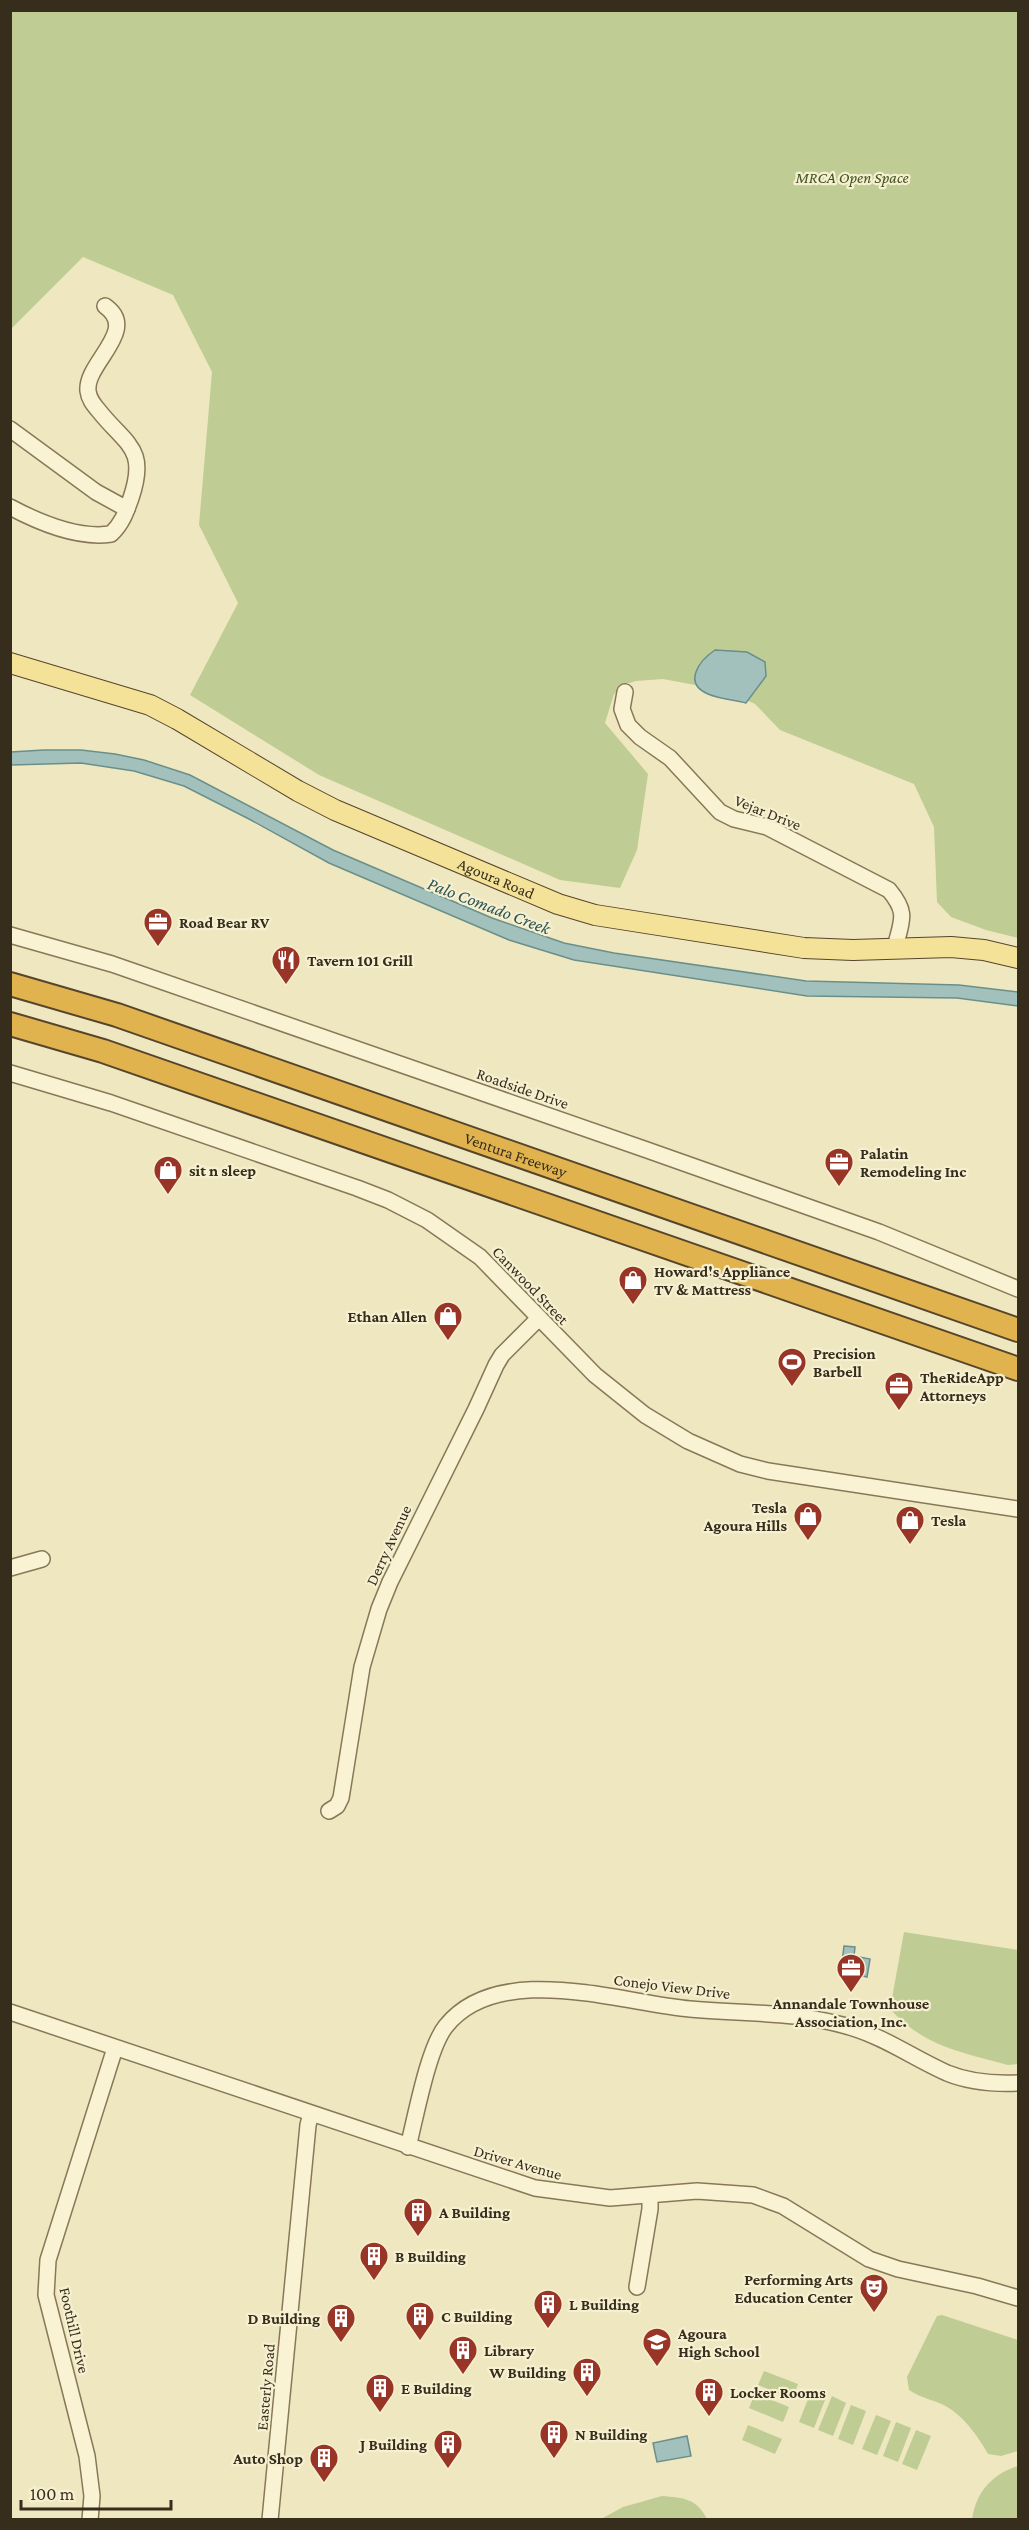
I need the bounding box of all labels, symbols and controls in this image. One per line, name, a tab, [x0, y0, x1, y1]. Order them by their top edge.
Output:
park label: MRCA Open Space	[794, 169, 909, 187]
street label: Vejar Drive	[732, 791, 804, 834]
street label: Agoura Road	[455, 855, 537, 902]
water label: Palo Comado Creek	[425, 873, 554, 939]
office icon: Road Bear RV	[142, 906, 174, 948]
place label: Road Bear RV	[179, 914, 270, 931]
restaurant icon: Tavern 101 Grill	[270, 944, 302, 986]
place label: Tavern 101 Grill	[307, 952, 413, 969]
street label: Roadside Drive	[475, 1065, 571, 1112]
street label: Ventura Freeway	[462, 1129, 570, 1182]
place label: Palatin Remodeling Inc	[860, 1145, 966, 1180]
office icon: Palatin Remodeling Inc	[823, 1146, 855, 1188]
shop icon: sit n sleep	[152, 1154, 184, 1196]
place label: sit n sleep	[189, 1162, 256, 1179]
street label: Canwood Street	[489, 1243, 573, 1328]
place label: Howard's Appliance TV & Mattress	[654, 1263, 791, 1298]
shop icon: Howard's Appliance TV & Mattress	[617, 1264, 649, 1306]
shop icon: Ethan Allen	[432, 1300, 464, 1342]
place label: Ethan Allen	[348, 1308, 427, 1325]
place label: Precision Barbell	[813, 1345, 876, 1380]
sports icon: Precision Barbell	[776, 1346, 808, 1388]
place label: TheRideApp Attorneys	[919, 1369, 1004, 1404]
office icon: TheRideApp Attorneys	[883, 1370, 915, 1412]
place label: Tesla Agoura Hills	[703, 1499, 787, 1534]
shop icon: Tesla Agoura Hills	[792, 1500, 824, 1542]
street label: Derry Avenue	[362, 1502, 415, 1588]
shop icon: Tesla	[894, 1504, 926, 1546]
place label: Tesla	[931, 1512, 967, 1529]
office icon: Annandale Townhouse Association, Inc.	[835, 1952, 867, 1994]
street label: Conejo View Drive	[613, 1971, 731, 2003]
place label: Annandale Townhouse Association, Inc.	[772, 1995, 930, 2030]
street label: Driver Avenue	[472, 2142, 564, 2183]
building icon: A Building	[402, 2196, 434, 2238]
place label: A Building	[438, 2204, 510, 2221]
building icon: B Building	[358, 2240, 390, 2282]
place label: B Building	[395, 2248, 466, 2265]
place label: Performing Arts Education Center	[734, 2271, 854, 2306]
theatre icon: Performing Arts Education Center	[858, 2272, 890, 2314]
street label: Foothill Drive	[56, 2285, 93, 2375]
building icon: L Building	[532, 2288, 564, 2330]
place label: L Building	[569, 2296, 639, 2313]
building icon: C Building	[404, 2300, 436, 2342]
building icon: D Building	[325, 2302, 357, 2344]
place label: C Building	[441, 2308, 512, 2325]
place label: D Building	[247, 2310, 320, 2327]
place label: Agoura High School	[677, 2325, 760, 2360]
school or university icon: Agoura High School	[641, 2326, 673, 2368]
building icon: Library	[447, 2334, 479, 2376]
street label: Easterly Road	[253, 2342, 279, 2431]
place label: Library	[484, 2342, 534, 2359]
building icon: W Building	[571, 2356, 603, 2398]
place label: W Building	[488, 2364, 566, 2381]
building icon: E Building	[364, 2372, 396, 2414]
building icon: Locker Rooms	[693, 2376, 725, 2418]
place label: E Building	[401, 2380, 472, 2397]
place label: Locker Rooms	[730, 2384, 826, 2401]
building icon: N Building	[538, 2418, 570, 2460]
place label: N Building	[575, 2426, 647, 2443]
building icon: J Building	[432, 2428, 464, 2470]
place label: J Building	[358, 2436, 427, 2453]
building icon: Auto Shop	[308, 2442, 340, 2484]
place label: Auto Shop	[232, 2450, 303, 2467]
scale bar	[21, 2473, 171, 2511]
text: 100 m	[30, 2484, 75, 2504]

